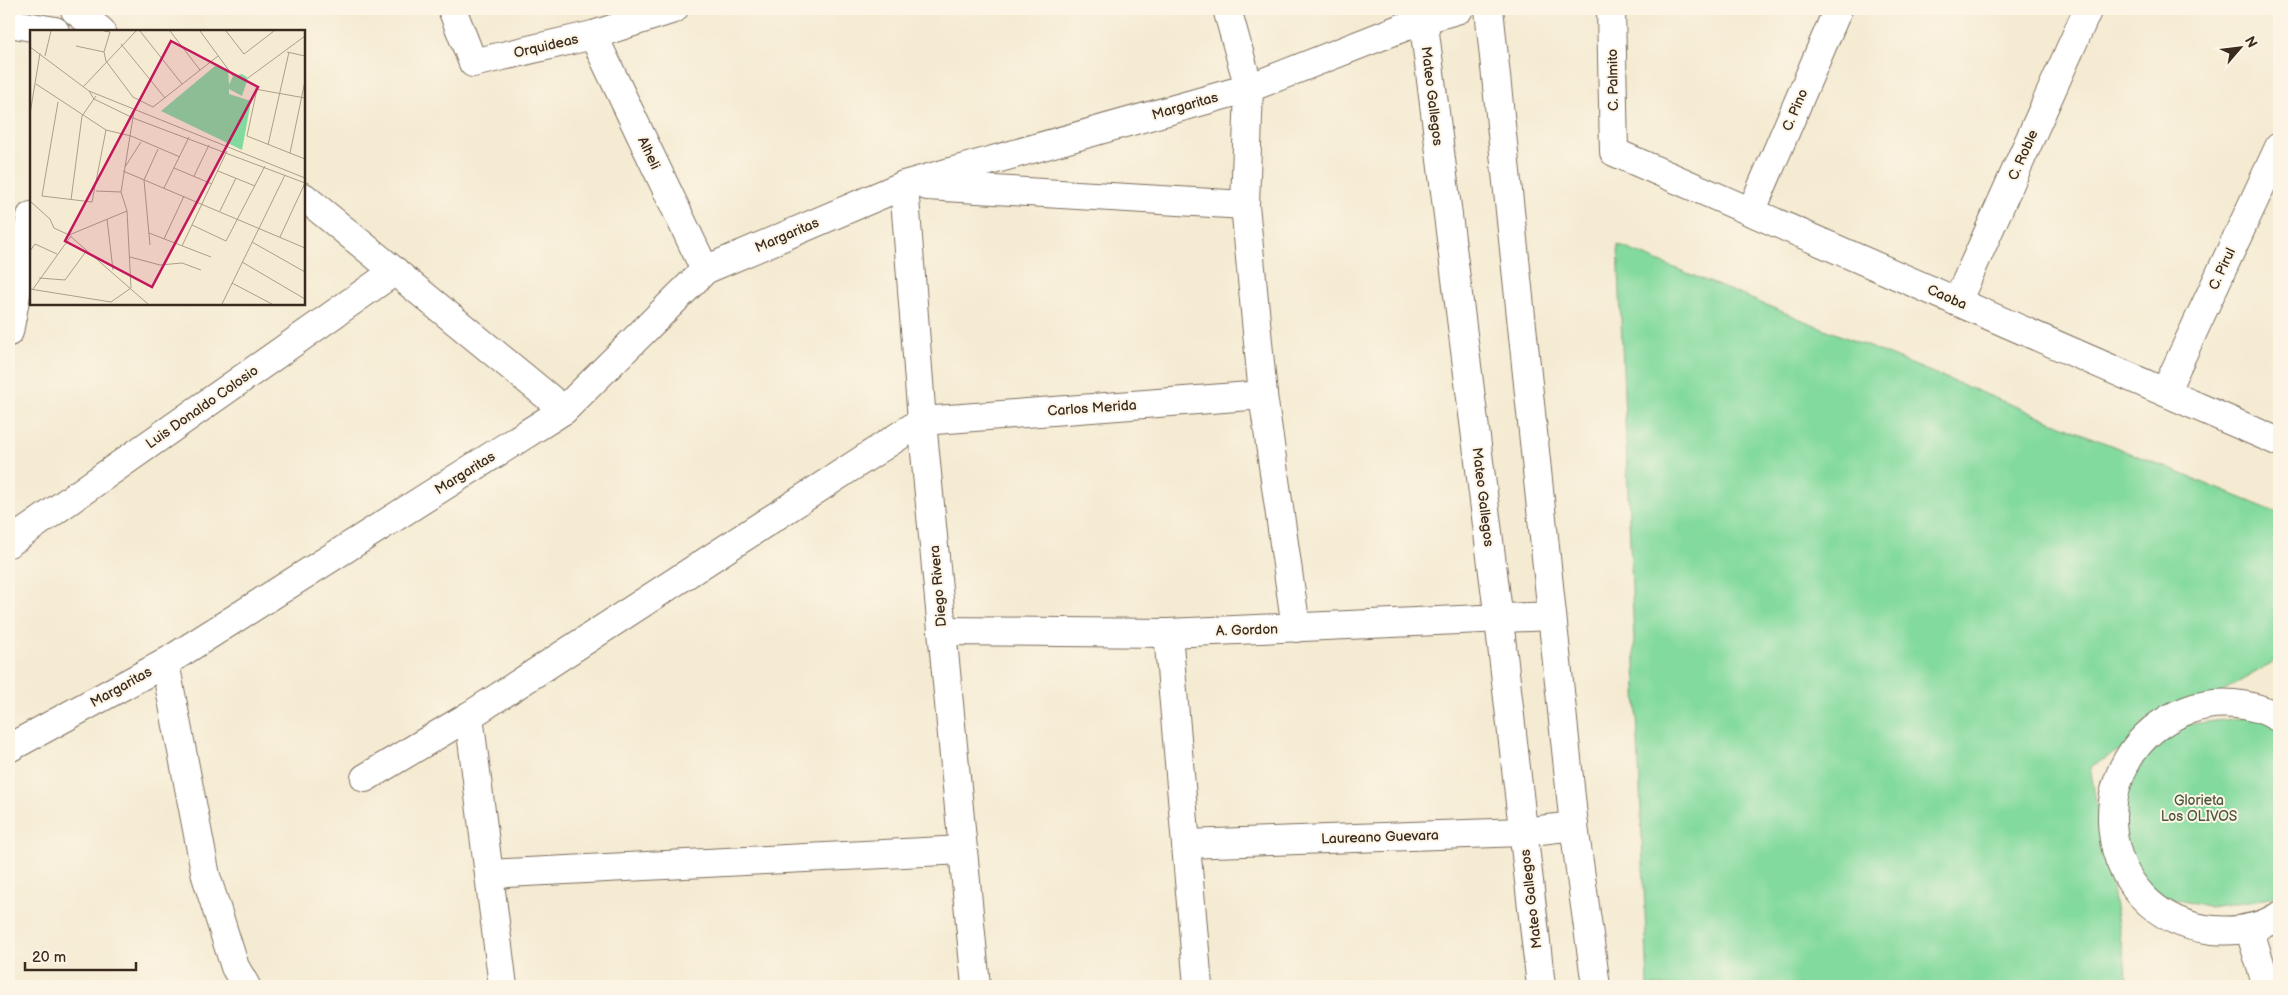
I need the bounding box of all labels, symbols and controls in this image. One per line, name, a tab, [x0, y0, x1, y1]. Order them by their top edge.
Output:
north arrow	[2216, 22, 2266, 72]
inset map	[30, 30, 305, 305]
street label: Orquideas	[512, 30, 580, 62]
text: N	[2241, 33, 2261, 51]
street label: Mateo Gallegos	[1417, 45, 1447, 147]
street label: C. Palmito	[1604, 49, 1622, 111]
street label: C. Pino	[1779, 86, 1811, 134]
street label: Margaritas	[1150, 88, 1220, 124]
street label: C. Roble	[2004, 127, 2042, 183]
street label: Alheli	[634, 134, 664, 172]
street label: Margaritas	[752, 214, 822, 256]
street label: C. Pirul	[2205, 245, 2239, 293]
street label: Caoba	[1925, 281, 1970, 313]
street label: Luis Donaldo Colosio	[142, 362, 262, 452]
street label: Carlos Merida	[1047, 396, 1137, 420]
street label: Mateo Gallegos	[1468, 446, 1498, 548]
street label: Margaritas	[432, 448, 498, 498]
street label: Diego Rivera	[926, 544, 950, 628]
street label: A. Gordon	[1216, 620, 1278, 640]
street label: Margaritas	[87, 663, 155, 711]
park label: Glorieta Los OLIVOS	[2161, 792, 2237, 825]
street label: Laureano Guevara	[1321, 826, 1439, 848]
street label: Mateo Gallegos	[1516, 848, 1546, 950]
scale bar	[25, 940, 136, 972]
text: 20 m	[32, 948, 66, 967]

